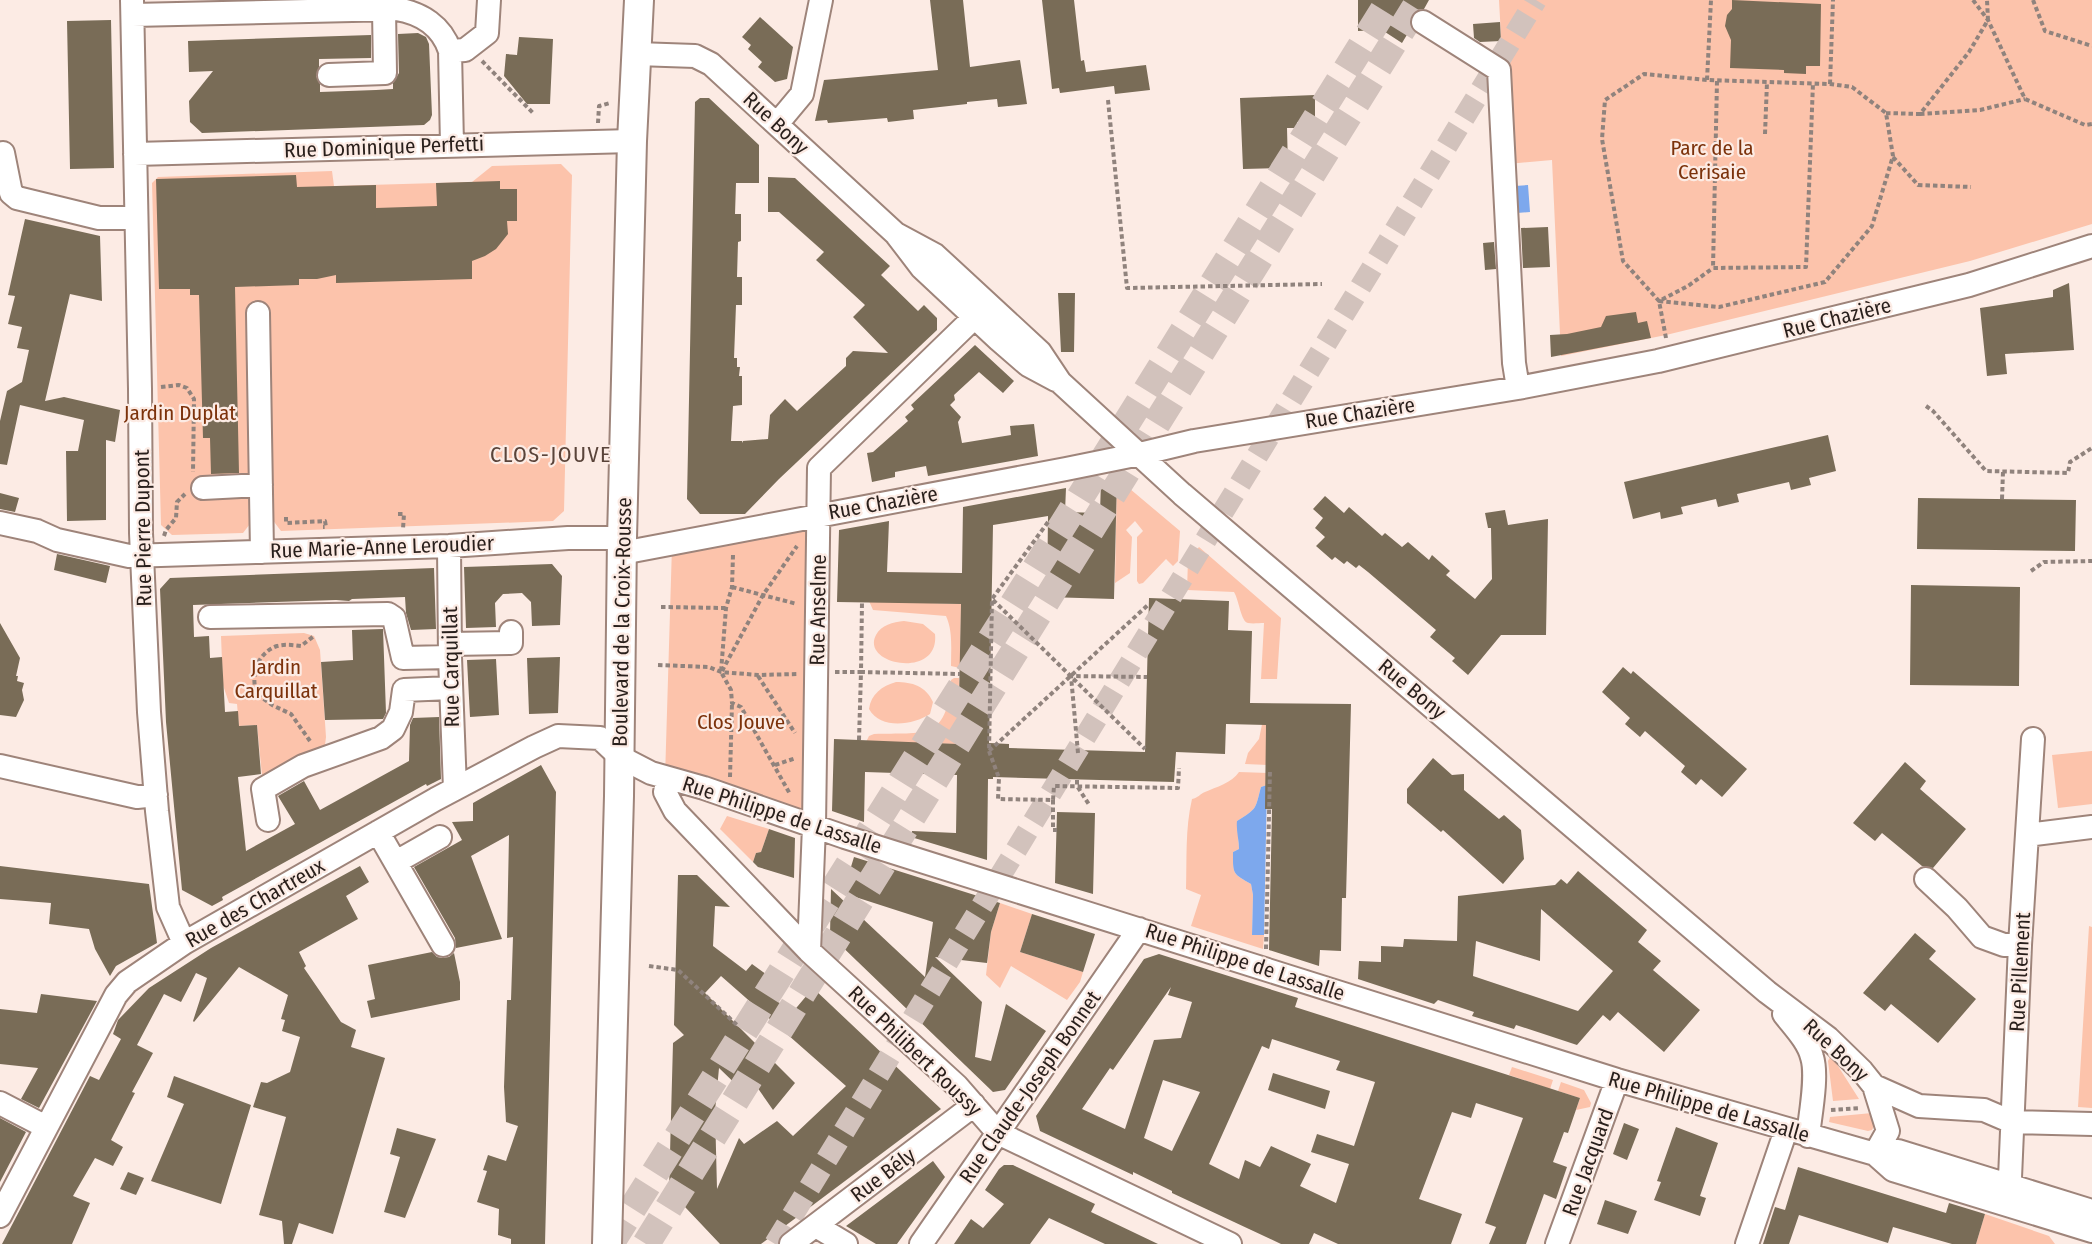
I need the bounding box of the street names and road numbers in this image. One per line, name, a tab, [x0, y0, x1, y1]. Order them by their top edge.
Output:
street label: Rue Bony	[738, 86, 815, 160]
street label: Rue Dominique Perfetti	[284, 131, 484, 163]
street label: Rue Chazière	[1780, 292, 1894, 344]
street label: Rue Chazière	[1303, 392, 1417, 434]
street label: Rue Pierre Dupont	[129, 449, 157, 607]
street label: Rue Chazière	[826, 481, 940, 525]
street label: Boulevard de la Croix-Rousse	[607, 497, 637, 747]
street label: Rue Marie-Anne Leroudier	[270, 530, 495, 564]
street label: Rue Anselme	[804, 554, 832, 666]
street label: Rue Carquillat	[437, 606, 465, 728]
street label: Rue Bony	[1373, 653, 1452, 725]
street label: Rue Philippe de Lassalle	[679, 770, 885, 860]
street label: Rue des Chartreux	[181, 852, 330, 953]
street label: Rue Pillement	[2004, 911, 2036, 1033]
street label: Rue Philippe de Lassalle	[1142, 917, 1348, 1007]
street label: Rue Philibert Roussy	[843, 980, 988, 1122]
street label: Rue Claude-Joseph Bonnet	[954, 986, 1106, 1188]
street label: Rue Bony	[1798, 1013, 1875, 1087]
street label: Rue Philippe de Lassalle	[1605, 1066, 1813, 1148]
street label: Rue Jacquard	[1556, 1105, 1620, 1219]
street label: Rue Bély	[846, 1142, 921, 1208]

